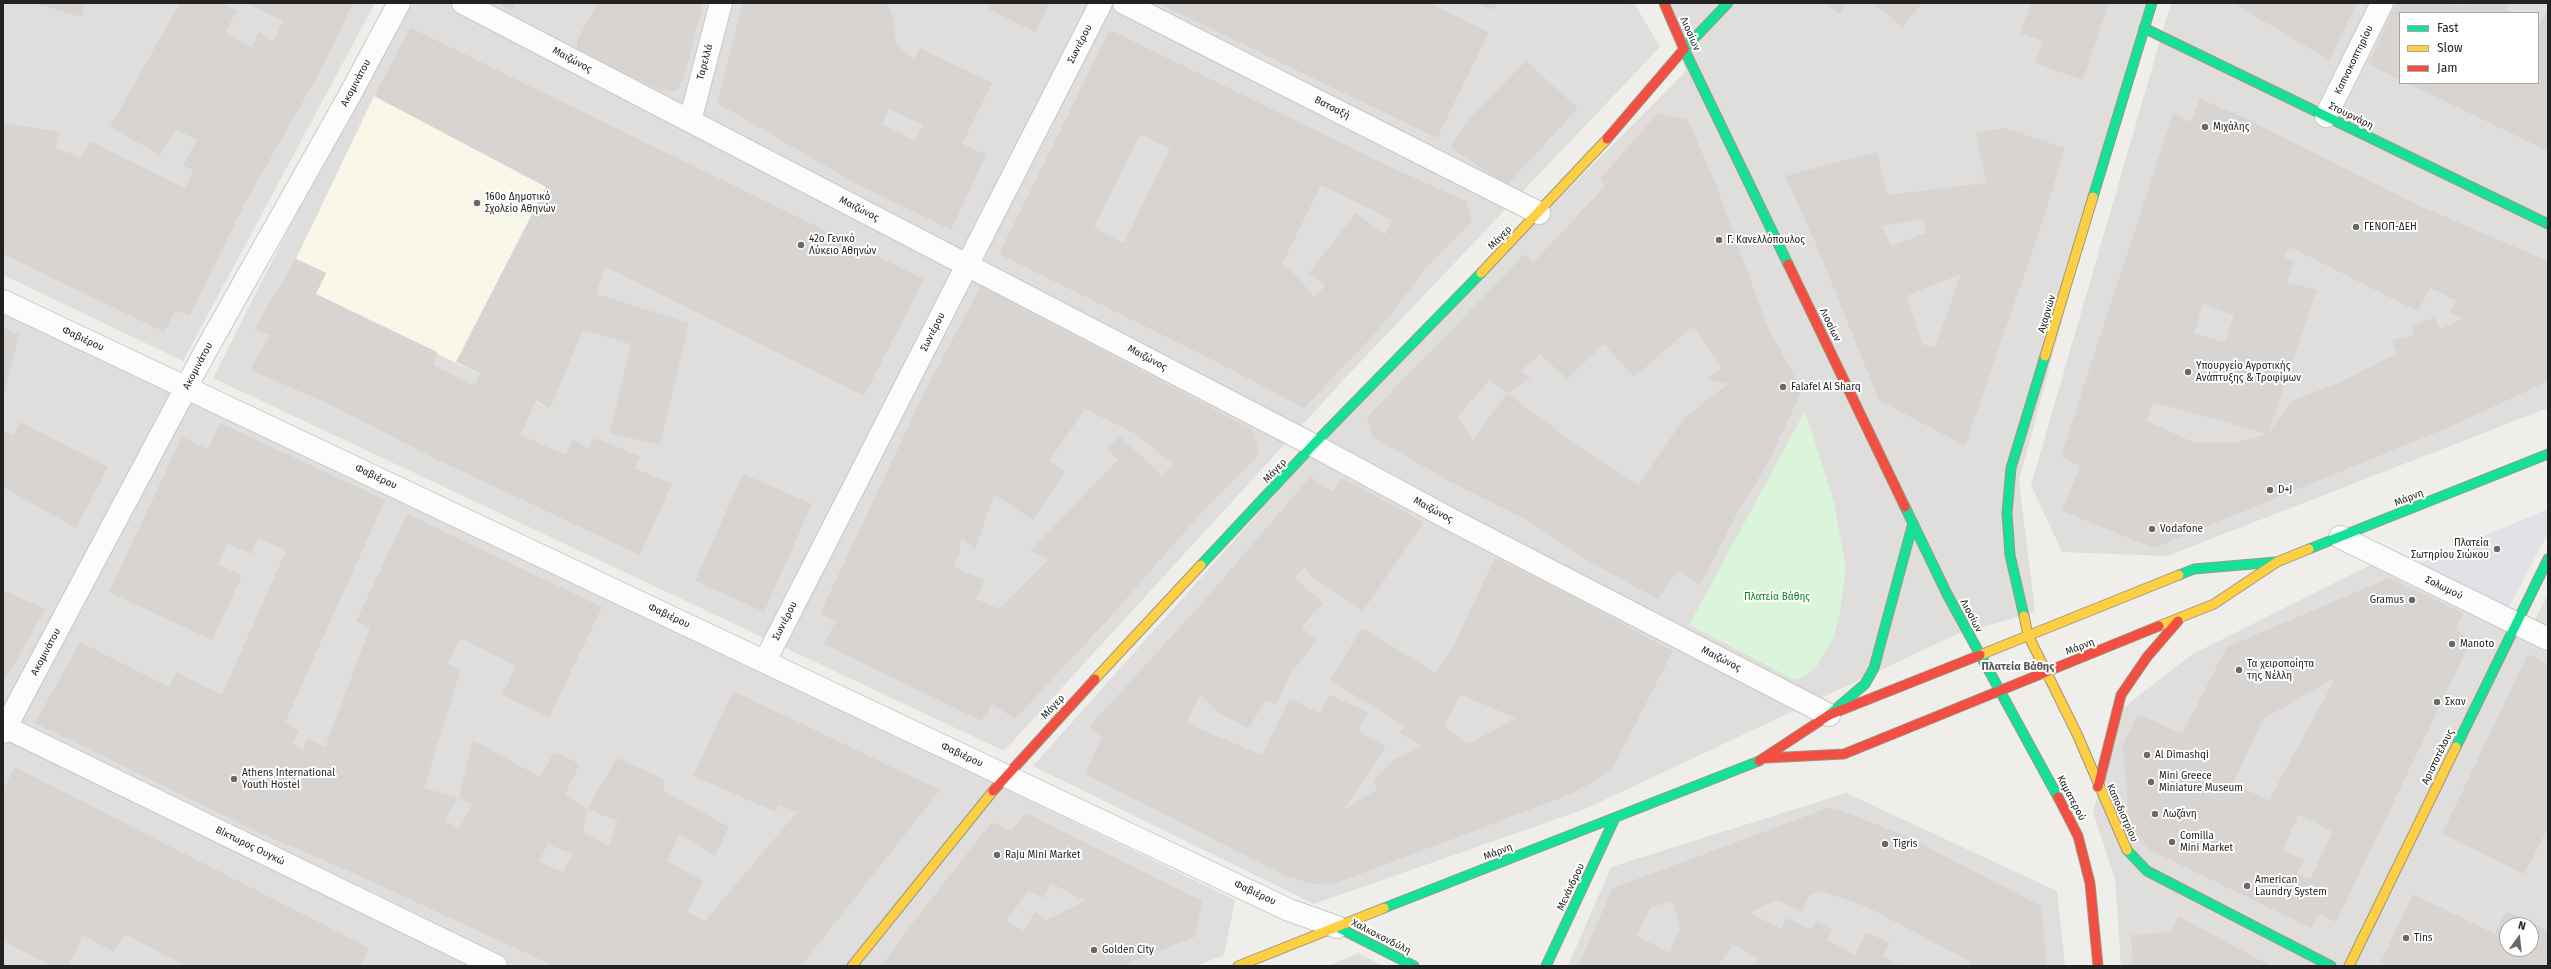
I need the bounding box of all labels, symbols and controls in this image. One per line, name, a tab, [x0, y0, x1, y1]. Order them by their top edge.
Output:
legend	[2399, 12, 2539, 84]
street label: Λιοσίων	[1677, 15, 1703, 53]
text: Fast	[2437, 21, 2459, 35]
street label: Σωνιέρου	[1065, 22, 1095, 66]
street label: Καπνοκοπτηρίου	[2332, 23, 2376, 97]
text: Slow	[2437, 41, 2463, 55]
street label: Ταρελλά	[694, 43, 716, 81]
street label: Μαιζώνος	[550, 45, 594, 75]
street label: Ακομινάτου	[339, 57, 373, 109]
text: Jam	[2437, 61, 2457, 75]
street label: Βατσαξή	[1312, 94, 1352, 122]
street label: Στουρνάρη	[2327, 100, 2375, 132]
place label: Μιχάλης	[2213, 121, 2249, 133]
marker: Μιχάλης	[2200, 122, 2210, 132]
place label: 160ο Δημοτικό Σχολείο Αθηνών	[485, 191, 555, 214]
street label: Μαιζώνος	[837, 194, 881, 224]
marker: 160ο Δημοτικό Σχολείο Αθηνών	[472, 198, 482, 208]
place label: ΓΕΝΟΠ-ΔΕΗ	[2364, 221, 2417, 233]
marker: ΓΕΝΟΠ-ΔΕΗ	[2351, 222, 2361, 232]
street label: Μάγερ	[1486, 223, 1514, 253]
place label: 42ο Γενικό Λύκειο Αθηνών	[809, 233, 876, 256]
place label: Γ. Κανελλόπουλος	[1727, 234, 1805, 246]
marker: Γ. Κανελλόπουλος	[1714, 235, 1724, 245]
marker: 42ο Γενικό Λύκειο Αθηνών	[796, 240, 806, 250]
street label: Αχαρνών	[2036, 294, 2058, 334]
street label: Λιοσίων	[1817, 306, 1843, 344]
street label: Σωνιέρου	[918, 310, 948, 354]
street label: Φαβιέρου	[60, 324, 106, 354]
street label: Ακομινάτου	[181, 340, 215, 392]
street label: Μαιζώνος	[1125, 343, 1169, 373]
place label: Υπουργείο Αγροτικής Ανάπτυξης & Τροφίμων	[2196, 360, 2301, 384]
marker: Υπουργείο Αγροτικής Ανάπτυξης & Τροφίμων	[2183, 367, 2193, 377]
place label: Falafel Al Sharq	[1791, 381, 1861, 393]
marker: Falafel Al Sharq	[1778, 382, 1788, 392]
street label: Μάγερ	[1261, 456, 1289, 486]
street label: Φαβιέρου	[353, 462, 399, 492]
place label: D+J	[2278, 484, 2292, 496]
marker: D+J	[2265, 485, 2275, 495]
street label: Μάρνη	[2393, 487, 2425, 509]
street label: Μαιζώνος	[1411, 495, 1455, 525]
place label: Vodafone	[2160, 523, 2203, 535]
marker: Vodafone	[2147, 524, 2157, 534]
place label: Πλατεία Σωτηρίου Σιώκου	[2411, 537, 2489, 560]
marker: Πλατεία Σωτηρίου Σιώκου	[2492, 544, 2502, 554]
street label: Σολωμού	[2423, 574, 2465, 602]
park label: Πλατεία Βάθης	[1744, 591, 1810, 603]
place label: Gramus	[2370, 594, 2404, 606]
marker: Gramus	[2407, 595, 2417, 605]
street label: Λιοσίων	[1957, 597, 1985, 635]
street label: Σωνιέρου	[770, 599, 800, 643]
street label: Φαβιέρου	[646, 601, 692, 631]
street label: Ακομινάτου	[29, 626, 63, 678]
street label: Μάρνη	[2064, 636, 2096, 658]
place label: Manoto	[2460, 638, 2494, 650]
marker: Manoto	[2447, 639, 2457, 649]
street label: Μαιζώνος	[1699, 644, 1743, 674]
place label: Τα χειροποίητα της Νέλλη	[2247, 658, 2314, 682]
district label: Πλατεία Βάθης	[1982, 660, 2054, 674]
marker: Τα χειροποίητα της Νέλλη	[2234, 665, 2244, 675]
street label: Μάγερ	[1039, 692, 1067, 722]
place label: Σκαν	[2445, 696, 2466, 708]
marker: Σκαν	[2432, 697, 2442, 707]
street label: Αριστοτέλους	[2419, 727, 2457, 787]
street label: Φαβιέρου	[939, 740, 985, 770]
place label: Al Dimashqi	[2155, 749, 2209, 761]
marker: Al Dimashqi	[2142, 750, 2152, 760]
place label: Athens International Youth Hostel	[242, 767, 335, 790]
place label: Mini Greece Miniature Museum	[2159, 770, 2243, 794]
street label: Καματερού	[2054, 773, 2088, 823]
marker: Athens International Youth Hostel	[229, 774, 239, 784]
marker: Mini Greece Miniature Museum	[2146, 777, 2156, 787]
street label: Καποδιστρίου	[2104, 782, 2140, 844]
place label: Λωζάνη	[2163, 808, 2197, 820]
marker: Λωζάνη	[2150, 809, 2160, 819]
street label: Βίκτωρος Ουγκώ	[213, 824, 287, 868]
place label: Comilla Mini Market	[2180, 830, 2233, 854]
marker: Comilla Mini Market	[2167, 837, 2177, 847]
place label: Tigris	[1893, 838, 1918, 850]
marker: Tigris	[1880, 839, 1890, 849]
street label: Μάρνη	[1482, 841, 1514, 863]
place label: Raju Mini Market	[1005, 849, 1081, 861]
marker: Raju Mini Market	[992, 850, 1002, 860]
street label: Μενάνδρου	[1555, 861, 1587, 913]
place label: American Laundry System	[2255, 874, 2327, 898]
street label: Φαβιέρου	[1232, 878, 1278, 908]
marker: American Laundry System	[2242, 881, 2252, 891]
street label: Χαλκοκονδύλη	[1349, 917, 1413, 957]
north arrow	[2499, 917, 2539, 957]
text: N	[2517, 919, 2527, 933]
place label: Tins	[2414, 932, 2433, 944]
marker: Tins	[2401, 933, 2411, 943]
place label: Golden City	[1102, 944, 1154, 956]
marker: Golden City	[1089, 945, 1099, 955]

